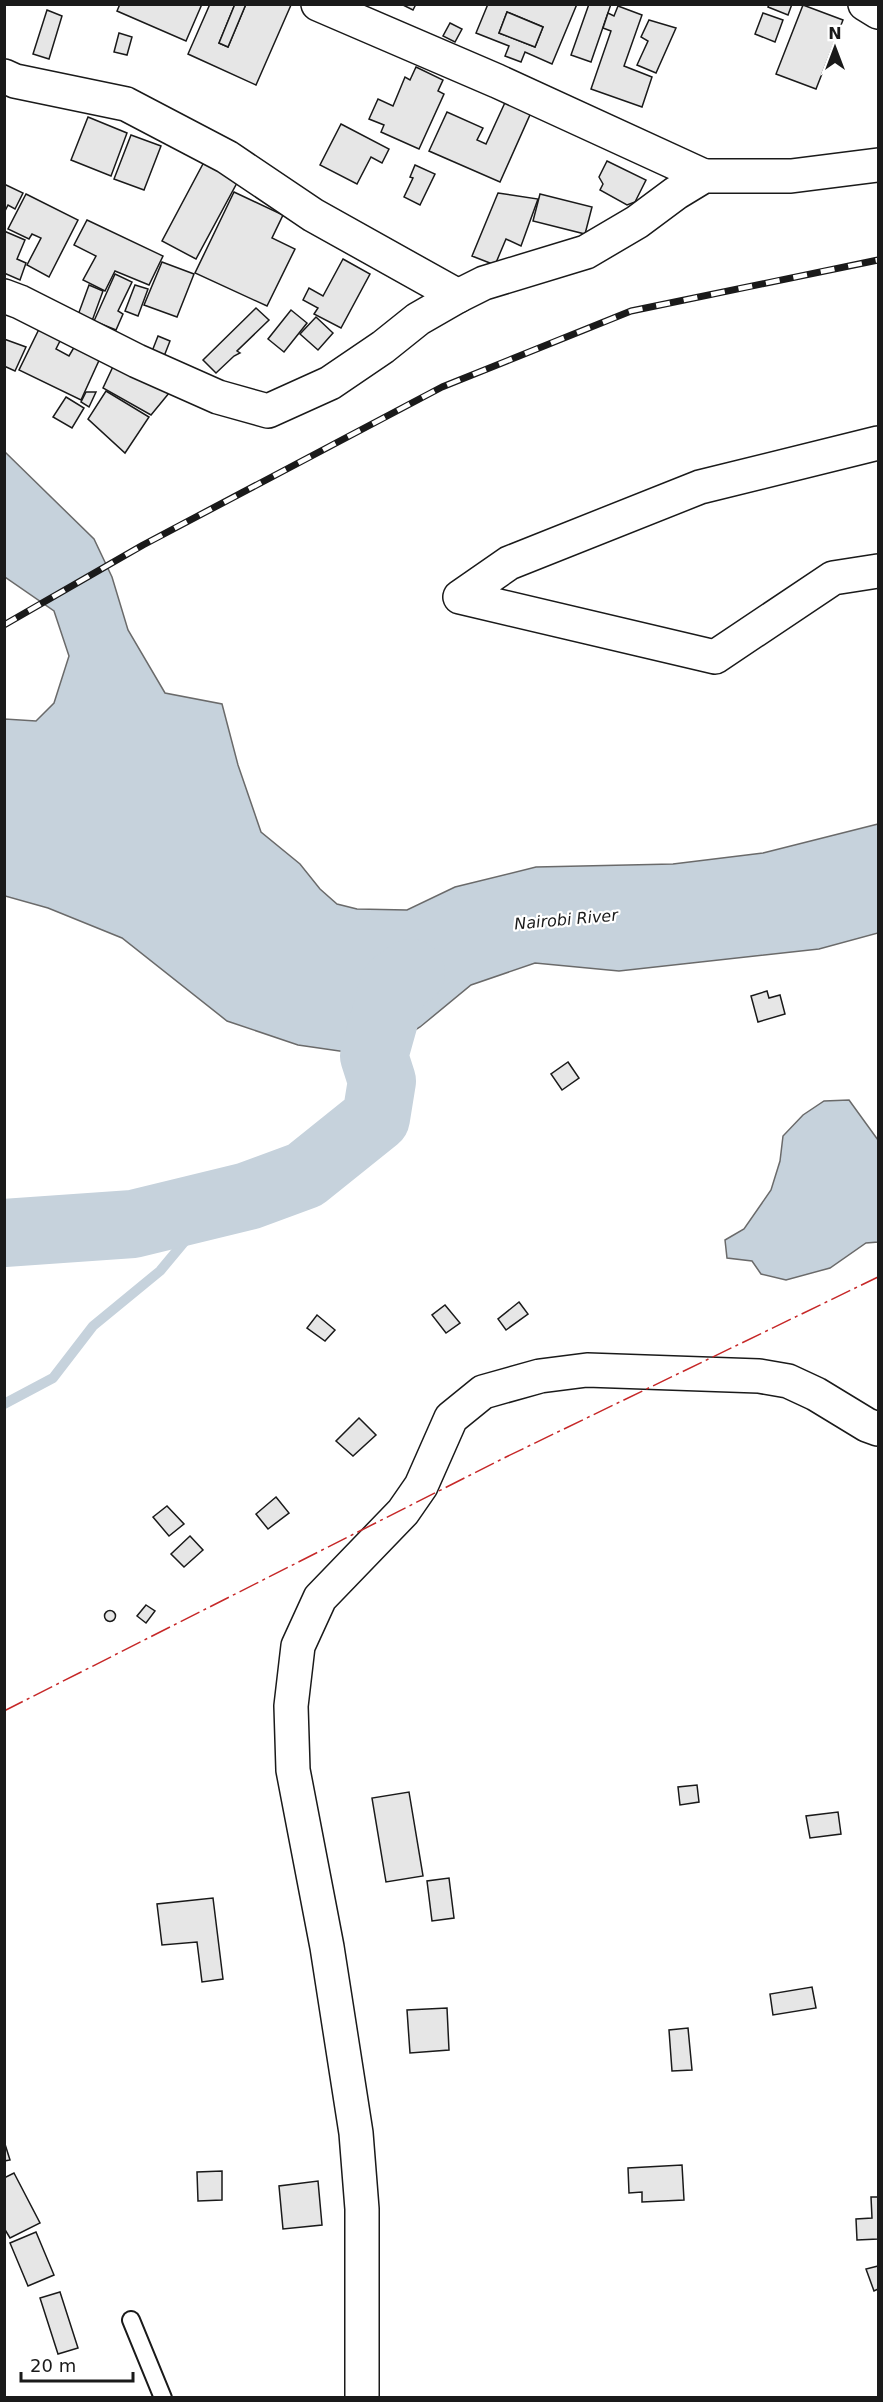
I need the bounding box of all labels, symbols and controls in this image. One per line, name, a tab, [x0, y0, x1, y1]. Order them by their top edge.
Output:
north arrow	[805, 18, 865, 78]
text: N	[828, 24, 842, 43]
water label: Nairobi River	[514, 905, 620, 933]
scale bar	[21, 2345, 134, 2383]
text: 20 m	[30, 2355, 76, 2376]

